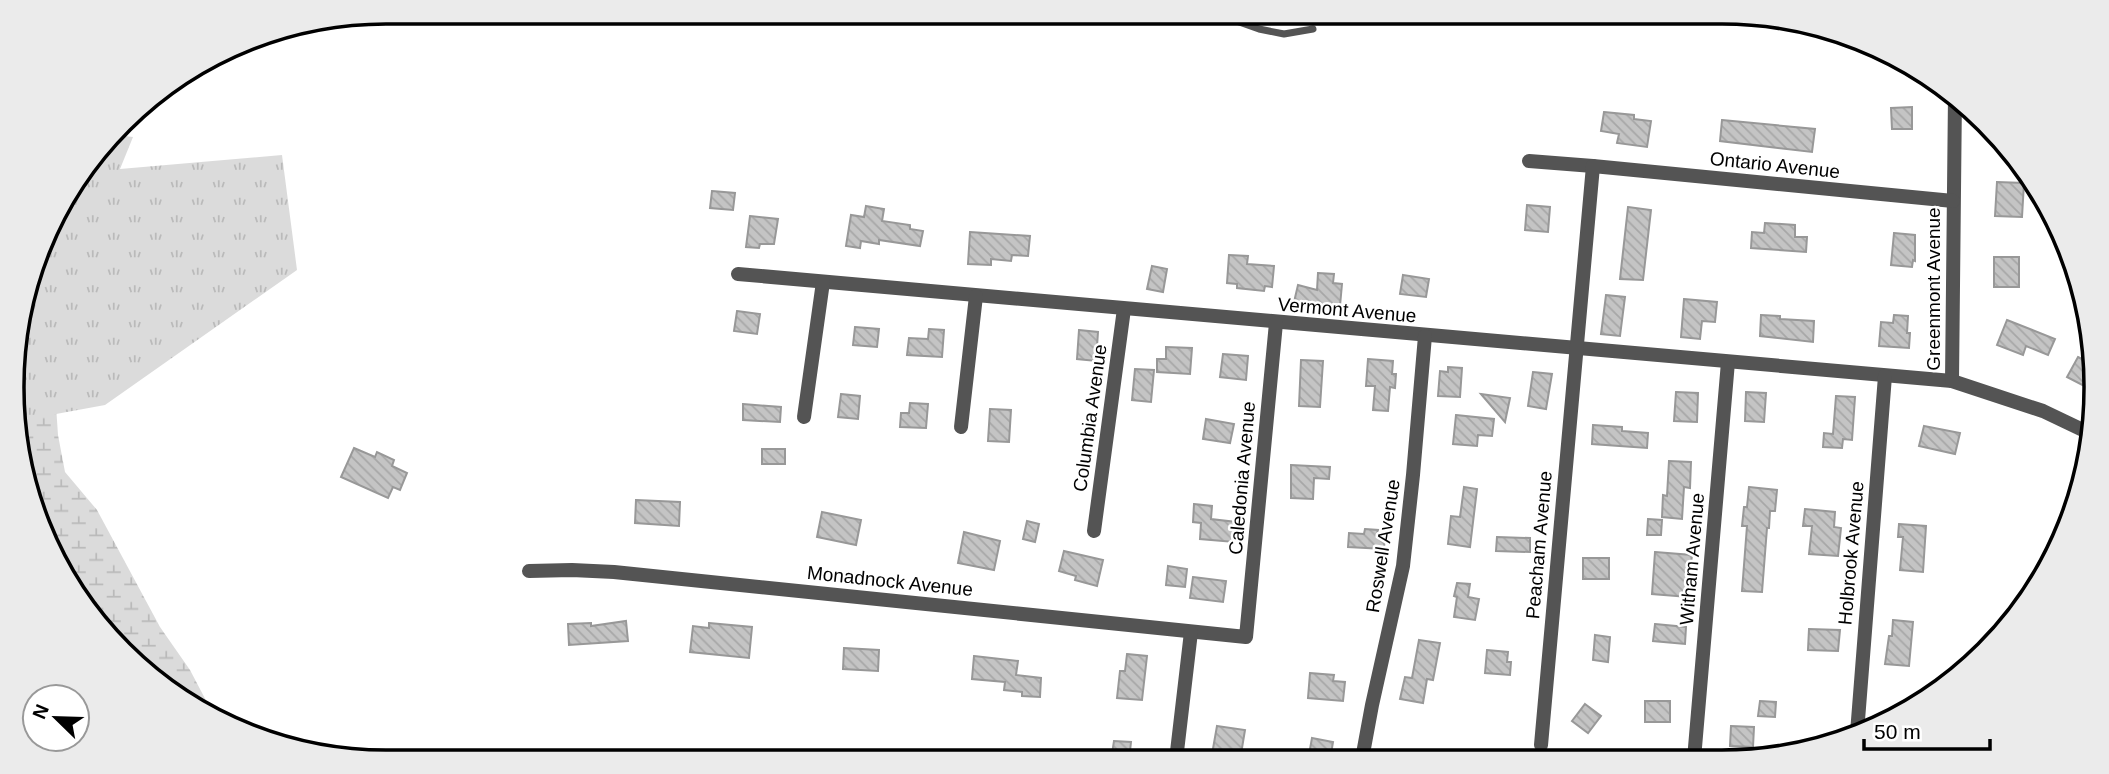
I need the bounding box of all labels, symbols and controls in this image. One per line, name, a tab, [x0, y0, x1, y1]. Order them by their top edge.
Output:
street label: Ontario Avenue	[1709, 148, 1841, 182]
street label: Greenmont Avenue	[1923, 207, 1944, 371]
street label: Vermont Avenue	[1277, 293, 1417, 327]
street label: Columbia Avenue	[1069, 343, 1111, 493]
street label: Caledonia Avenue	[1225, 400, 1259, 556]
street label: Peacham Avenue	[1522, 470, 1556, 620]
street label: Roswell Avenue	[1362, 478, 1404, 614]
street label: Holbrook Avenue	[1834, 480, 1868, 626]
street label: Witham Avenue	[1676, 492, 1708, 626]
street label: Monadnock Avenue	[806, 562, 974, 600]
north arrow	[21, 683, 91, 753]
text: N	[28, 701, 53, 722]
scale bar	[1864, 708, 1990, 752]
text: 50 m	[1874, 720, 1921, 743]

